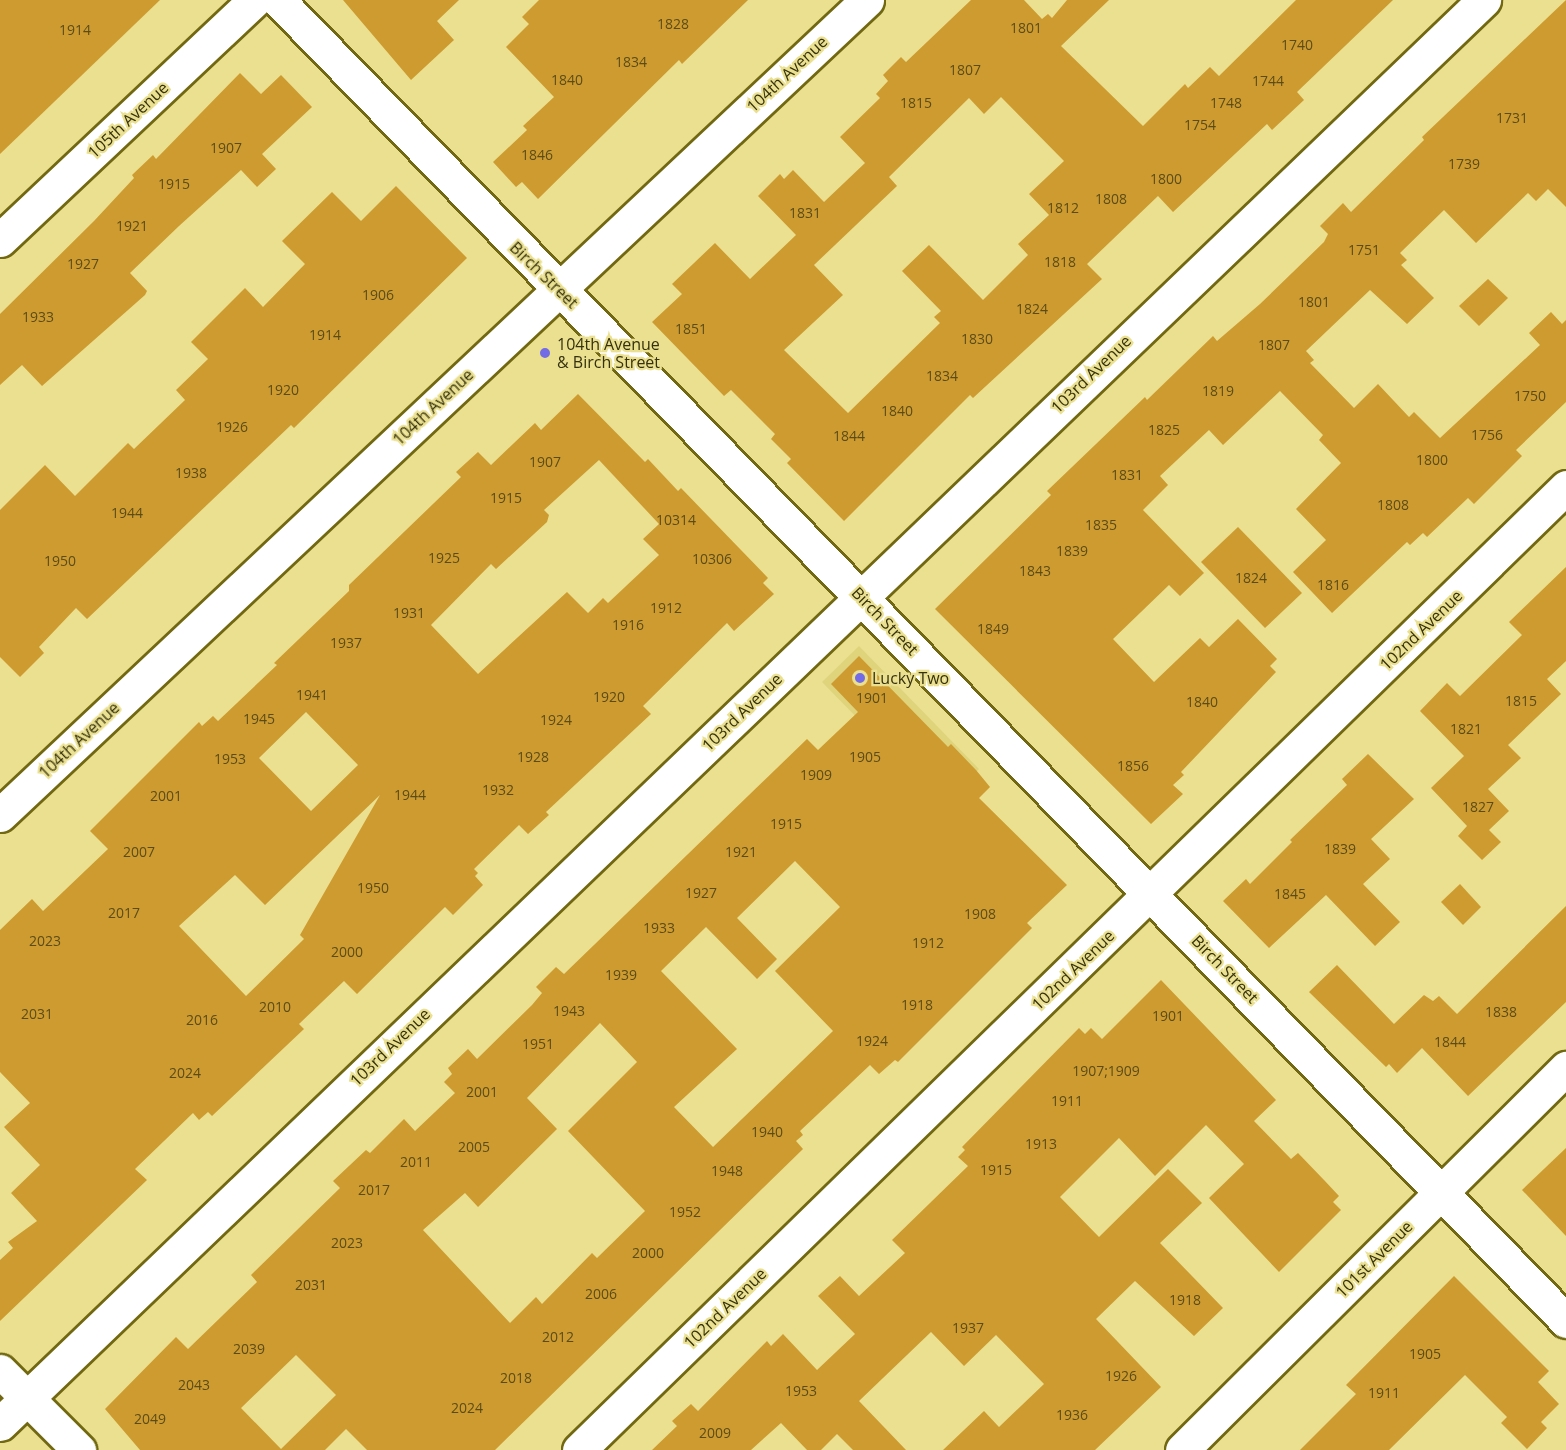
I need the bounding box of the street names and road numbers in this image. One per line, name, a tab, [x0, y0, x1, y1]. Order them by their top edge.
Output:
street label: 104th Avenue	[743, 32, 831, 116]
street label: 105th Avenue	[84, 78, 172, 162]
street label: Birch Street	[506, 238, 582, 312]
street label: 103rd Avenue	[1047, 331, 1135, 417]
street label: 104th Avenue	[389, 365, 477, 449]
street label: Birch Street	[848, 583, 922, 659]
street label: 102nd Avenue	[1376, 586, 1466, 674]
street label: 103rd Avenue	[698, 669, 786, 755]
street label: 104th Avenue	[35, 698, 123, 782]
street label: 102nd Avenue	[1028, 926, 1118, 1014]
street label: Birch Street	[1188, 931, 1262, 1007]
street label: 103rd Avenue	[346, 1004, 434, 1090]
street label: 101st Avenue	[1332, 1217, 1416, 1301]
street label: 102nd Avenue	[680, 1264, 770, 1352]

